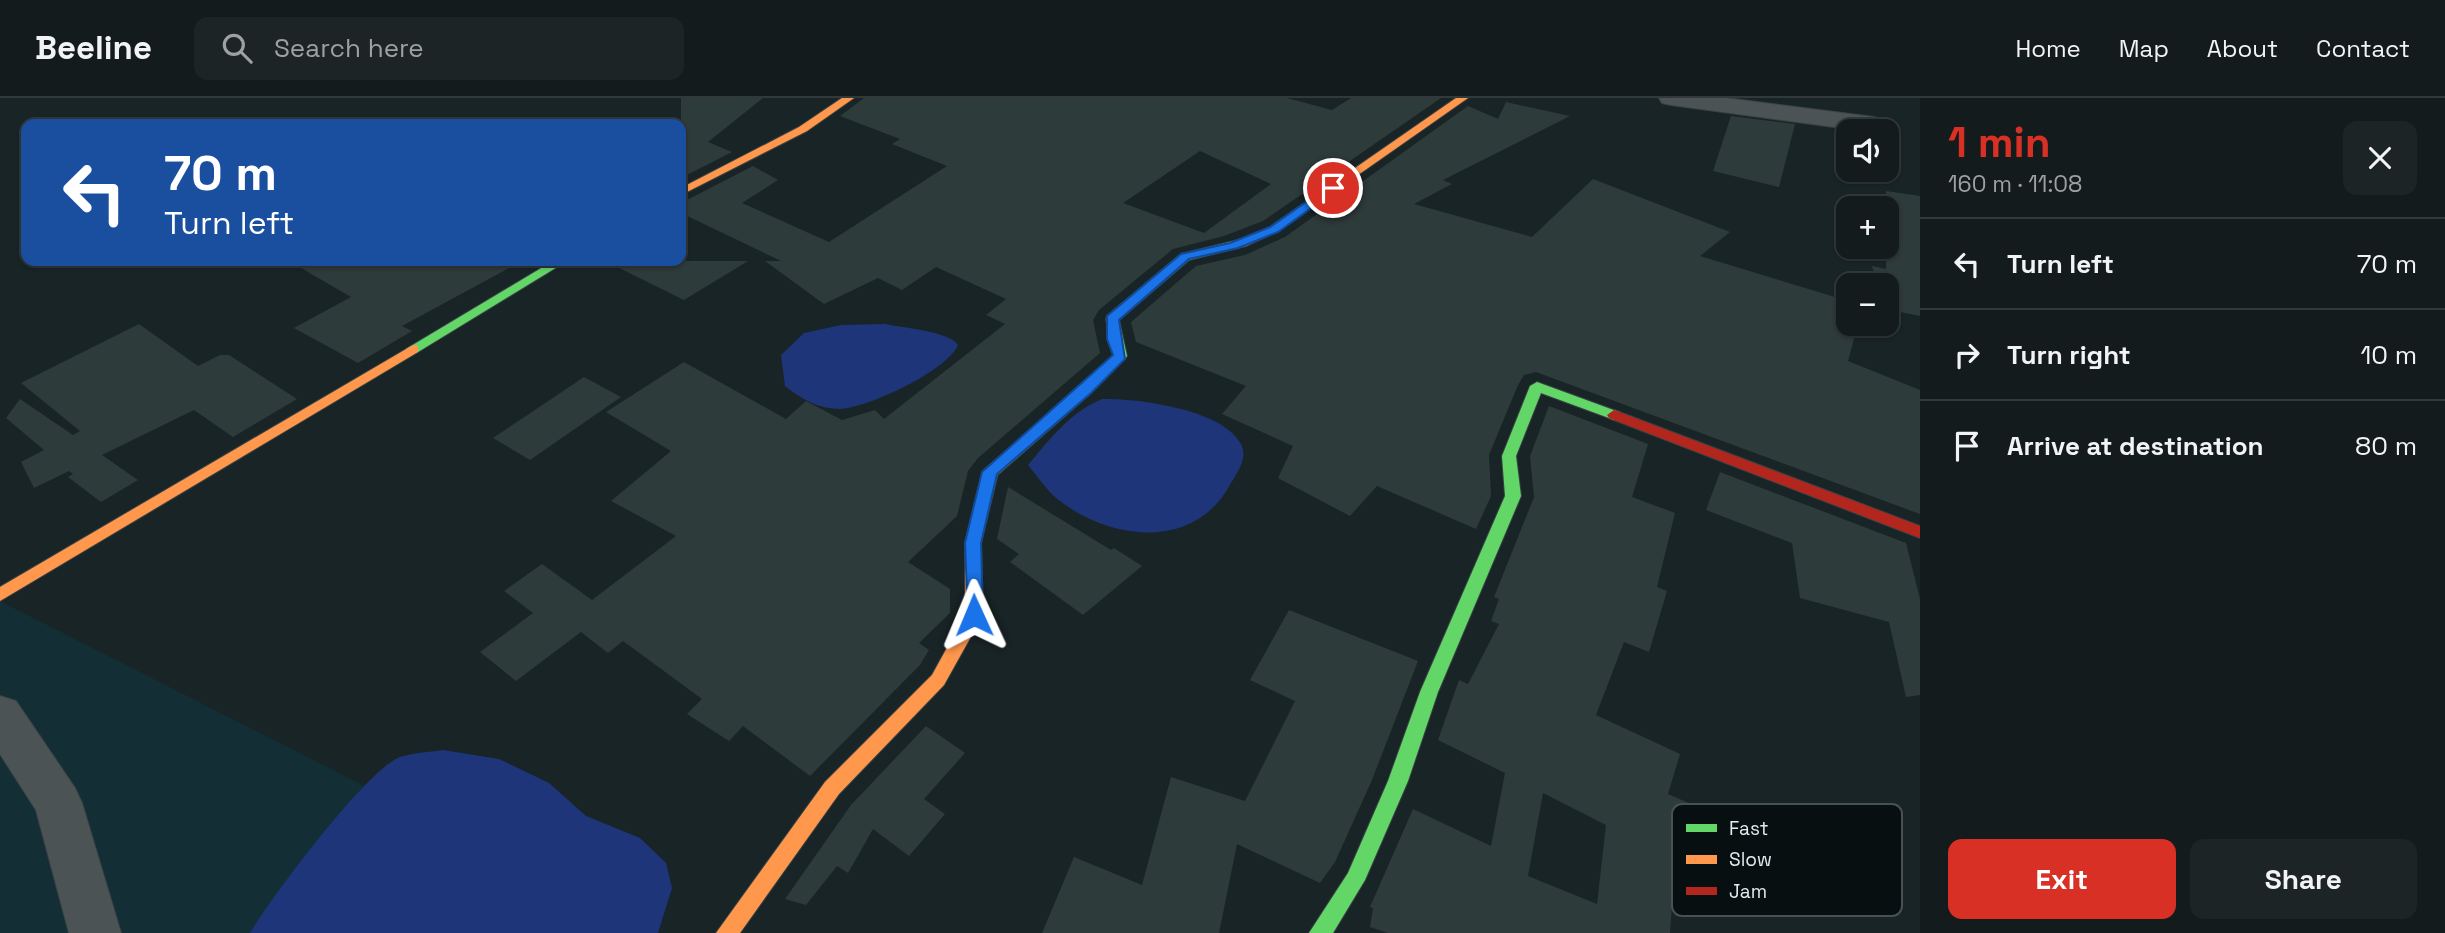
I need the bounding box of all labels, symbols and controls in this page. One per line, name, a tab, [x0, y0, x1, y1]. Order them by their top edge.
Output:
search box	[194, 17, 684, 80]
text: Beeline	[35, 27, 152, 69]
icon: search	[218, 29, 256, 67]
text: Search here	[274, 31, 424, 65]
text: Home	[2015, 33, 2081, 64]
text: Map	[2119, 33, 2169, 64]
text: About	[2207, 33, 2278, 64]
text: Contact	[2316, 33, 2410, 64]
text: 1 min	[1948, 116, 2051, 169]
map controls	[1836, 119, 1899, 336]
button: sound	[1836, 119, 1899, 182]
button: close	[2343, 121, 2417, 195]
text: 70 m	[164, 142, 277, 204]
icon: left	[49, 147, 140, 238]
pin	[1303, 158, 1363, 218]
icon: arrive	[1314, 169, 1352, 207]
text: 160 m · 11:08	[1948, 169, 2082, 199]
button: +	[1836, 196, 1899, 259]
text: Turn left	[164, 203, 294, 243]
icon: left	[1948, 245, 1986, 283]
text: Turn left	[2007, 247, 2114, 281]
text: 70 m	[2357, 247, 2417, 281]
button: −	[1836, 273, 1899, 336]
icon: right	[1948, 336, 1986, 374]
text: Turn right	[2007, 338, 2131, 372]
text: 10 m	[2360, 338, 2417, 372]
icon: arrive	[1948, 427, 1986, 465]
text: Arrive at destination	[2007, 429, 2264, 463]
text: 80 m	[2355, 429, 2417, 463]
position arrow	[937, 578, 1011, 652]
legend	[1672, 804, 1902, 916]
text: Fast	[1729, 816, 1769, 841]
button: Exit	[1948, 839, 2176, 919]
button: Share	[2190, 839, 2417, 919]
text: Slow	[1729, 847, 1772, 872]
text: Jam	[1729, 879, 1767, 904]

